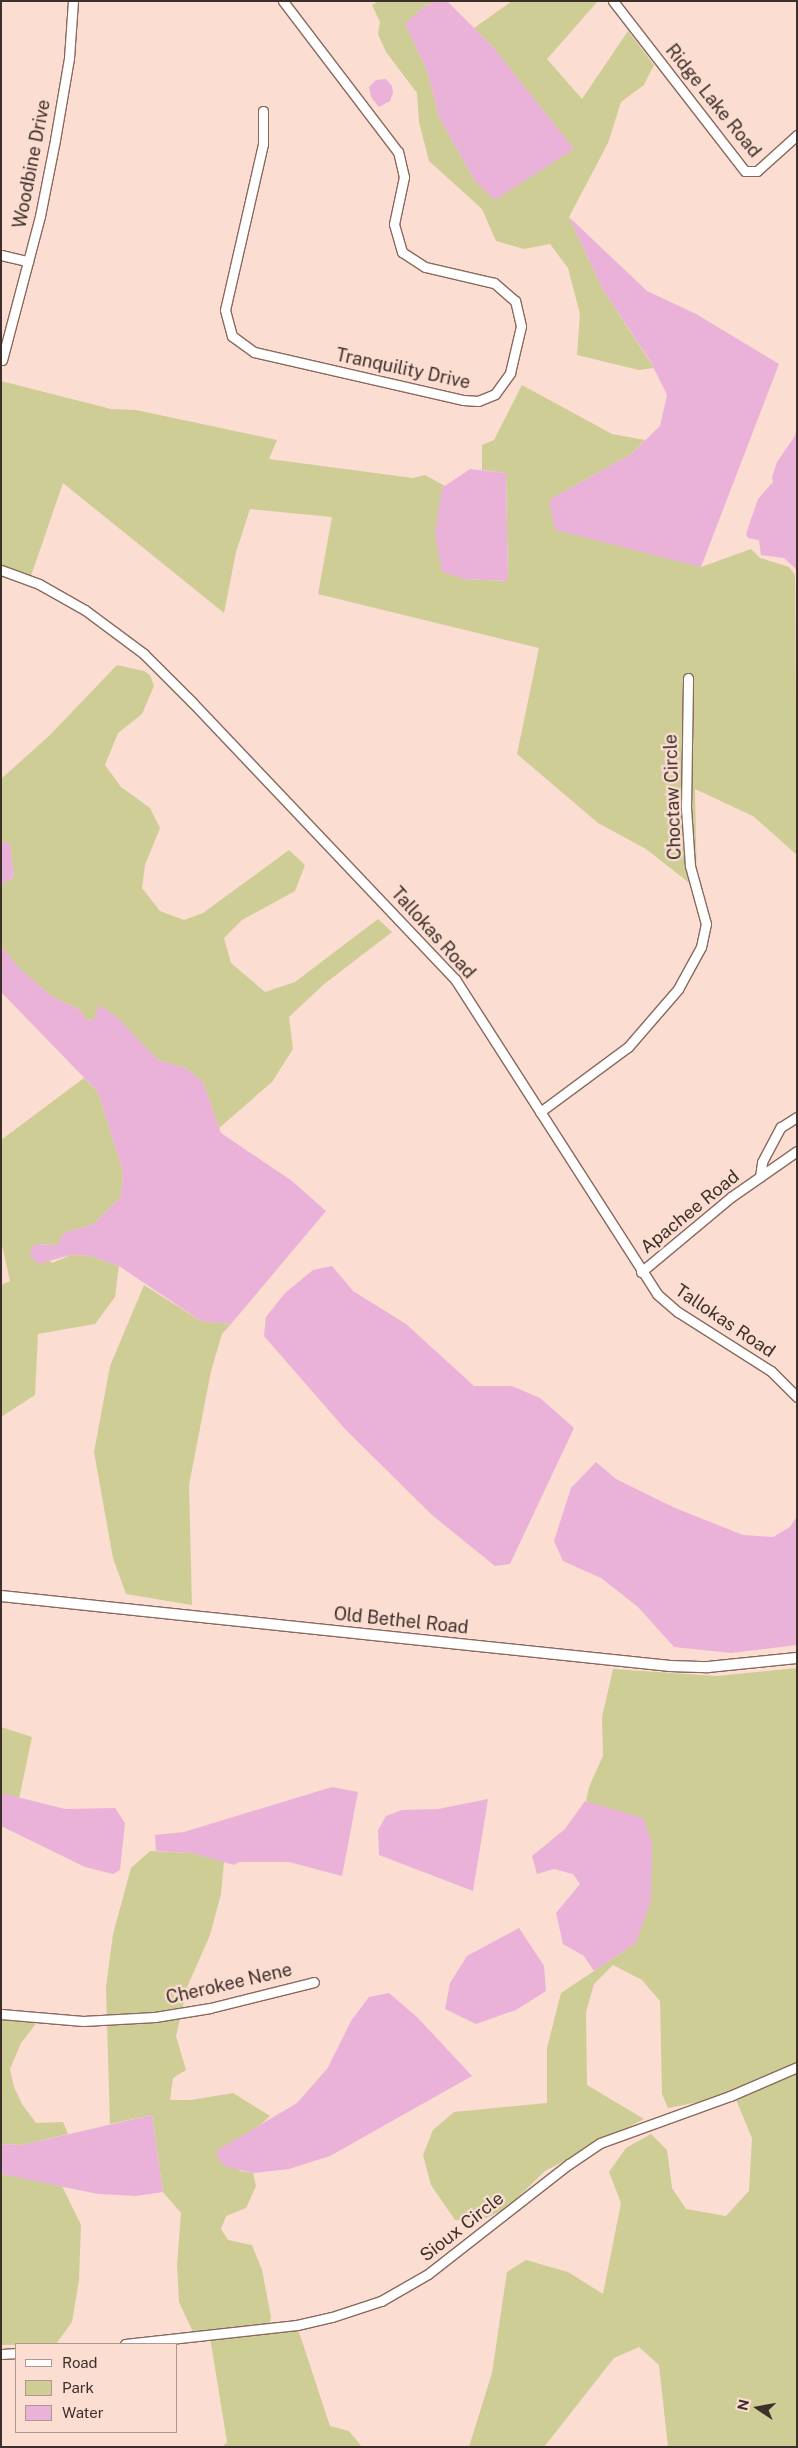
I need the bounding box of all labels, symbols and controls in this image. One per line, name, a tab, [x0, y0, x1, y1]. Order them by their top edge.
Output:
street label: Ridge Lake Road	[661, 40, 765, 162]
street label: Woodbine Drive	[9, 98, 55, 230]
street label: Tranquility Drive	[334, 344, 472, 394]
street label: Choctaw Circle	[660, 734, 686, 860]
street label: Tallokas Road	[386, 883, 480, 983]
street label: Apachee Road	[636, 1166, 744, 1258]
street label: Tallokas Road	[671, 1280, 779, 1362]
street label: Old Bethel Road	[333, 1603, 469, 1639]
street label: Cherokee Nene	[164, 1959, 294, 2009]
street label: Sioux Circle	[416, 2188, 508, 2266]
legend	[15, 2343, 178, 2433]
text: Road	[62, 2354, 98, 2371]
text: Park	[62, 2379, 94, 2396]
north arrow	[733, 2383, 783, 2433]
text: N	[734, 2398, 752, 2412]
text: Water	[62, 2404, 104, 2421]

